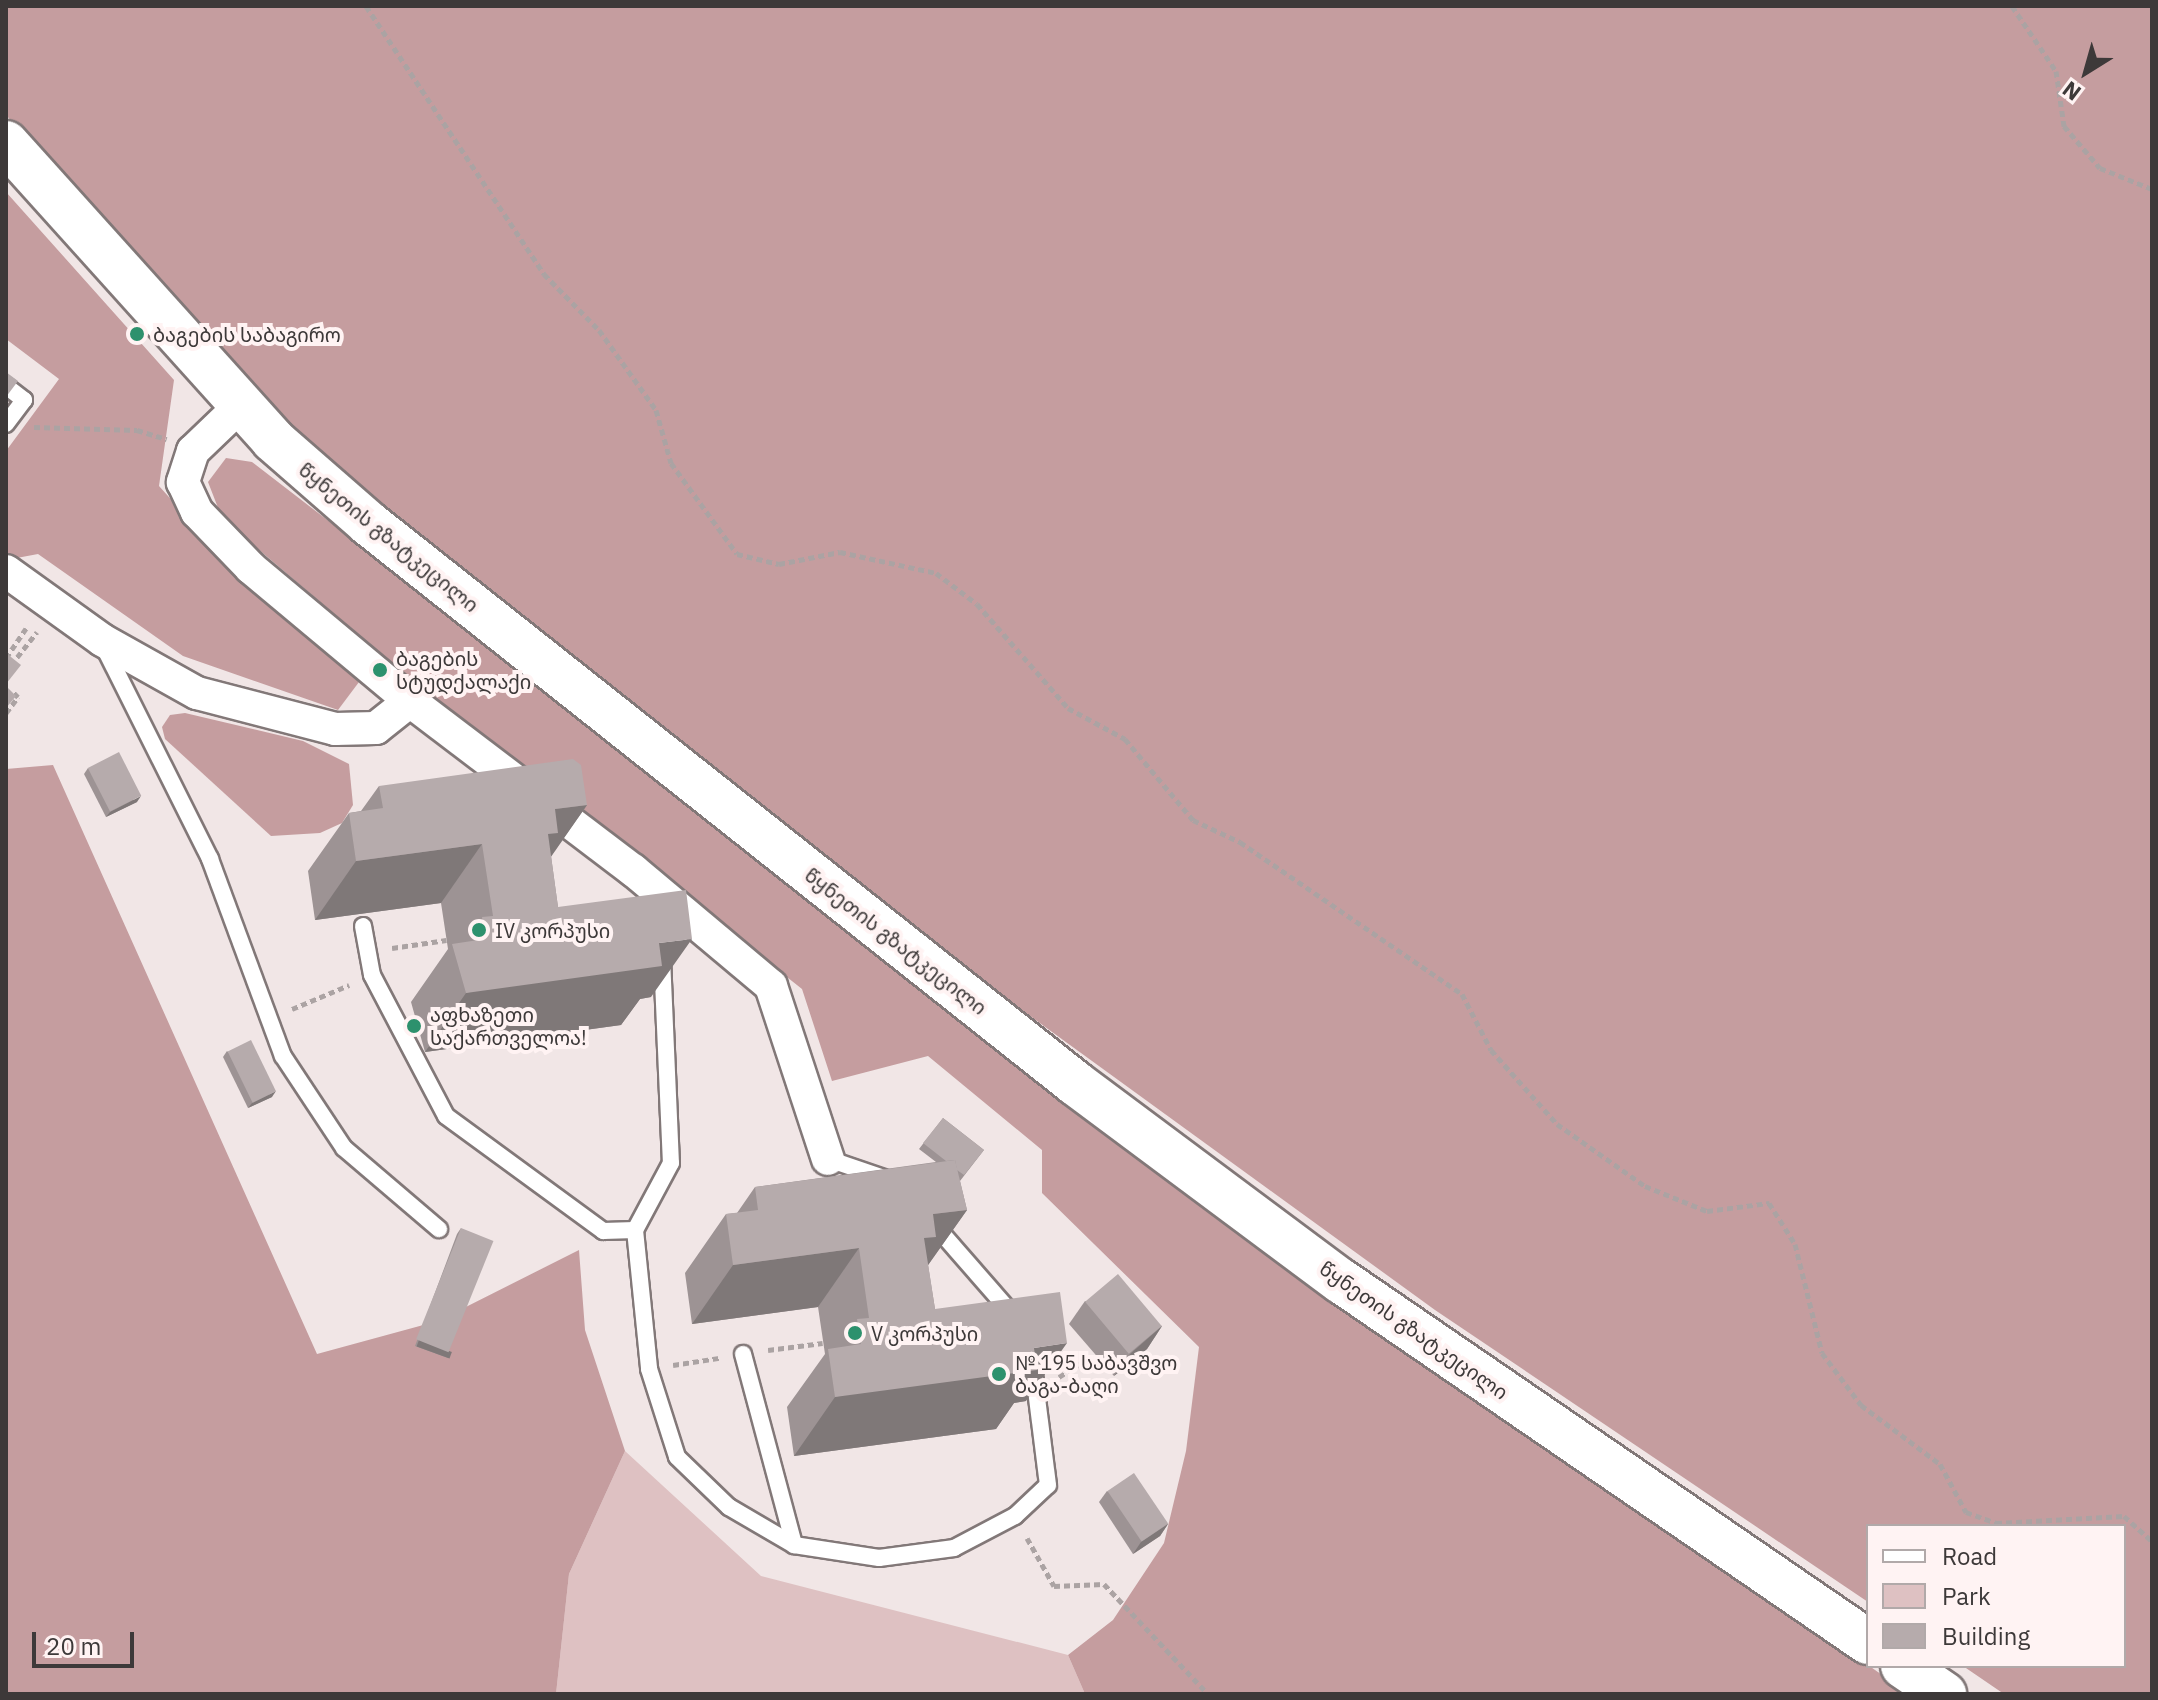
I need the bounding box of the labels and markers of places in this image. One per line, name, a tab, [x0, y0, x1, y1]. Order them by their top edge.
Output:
place label: ბაგების საბაგირო	[153, 322, 341, 346]
marker: ბაგების საბაგირო	[128, 325, 146, 343]
place label: ბაგების სტუდქალაქი	[396, 646, 531, 693]
marker: ბაგების სტუდქალაქი	[371, 661, 389, 679]
place label: IV კორპუსი	[495, 918, 610, 942]
marker: IV კორპუსი	[470, 921, 488, 939]
place label: აფხაზეთი საქართველოა!	[430, 1002, 587, 1049]
marker: აფხაზეთი საქართველოა!	[405, 1017, 423, 1035]
place label: V კორპუსი	[871, 1321, 978, 1345]
marker: V კორპუსი	[846, 1324, 864, 1342]
place label: № 195 საბავშვო ბაგა-ბაღი	[1015, 1350, 1177, 1397]
marker: № 195 საბავშვო ბაგა-ბაღი	[990, 1365, 1008, 1383]

